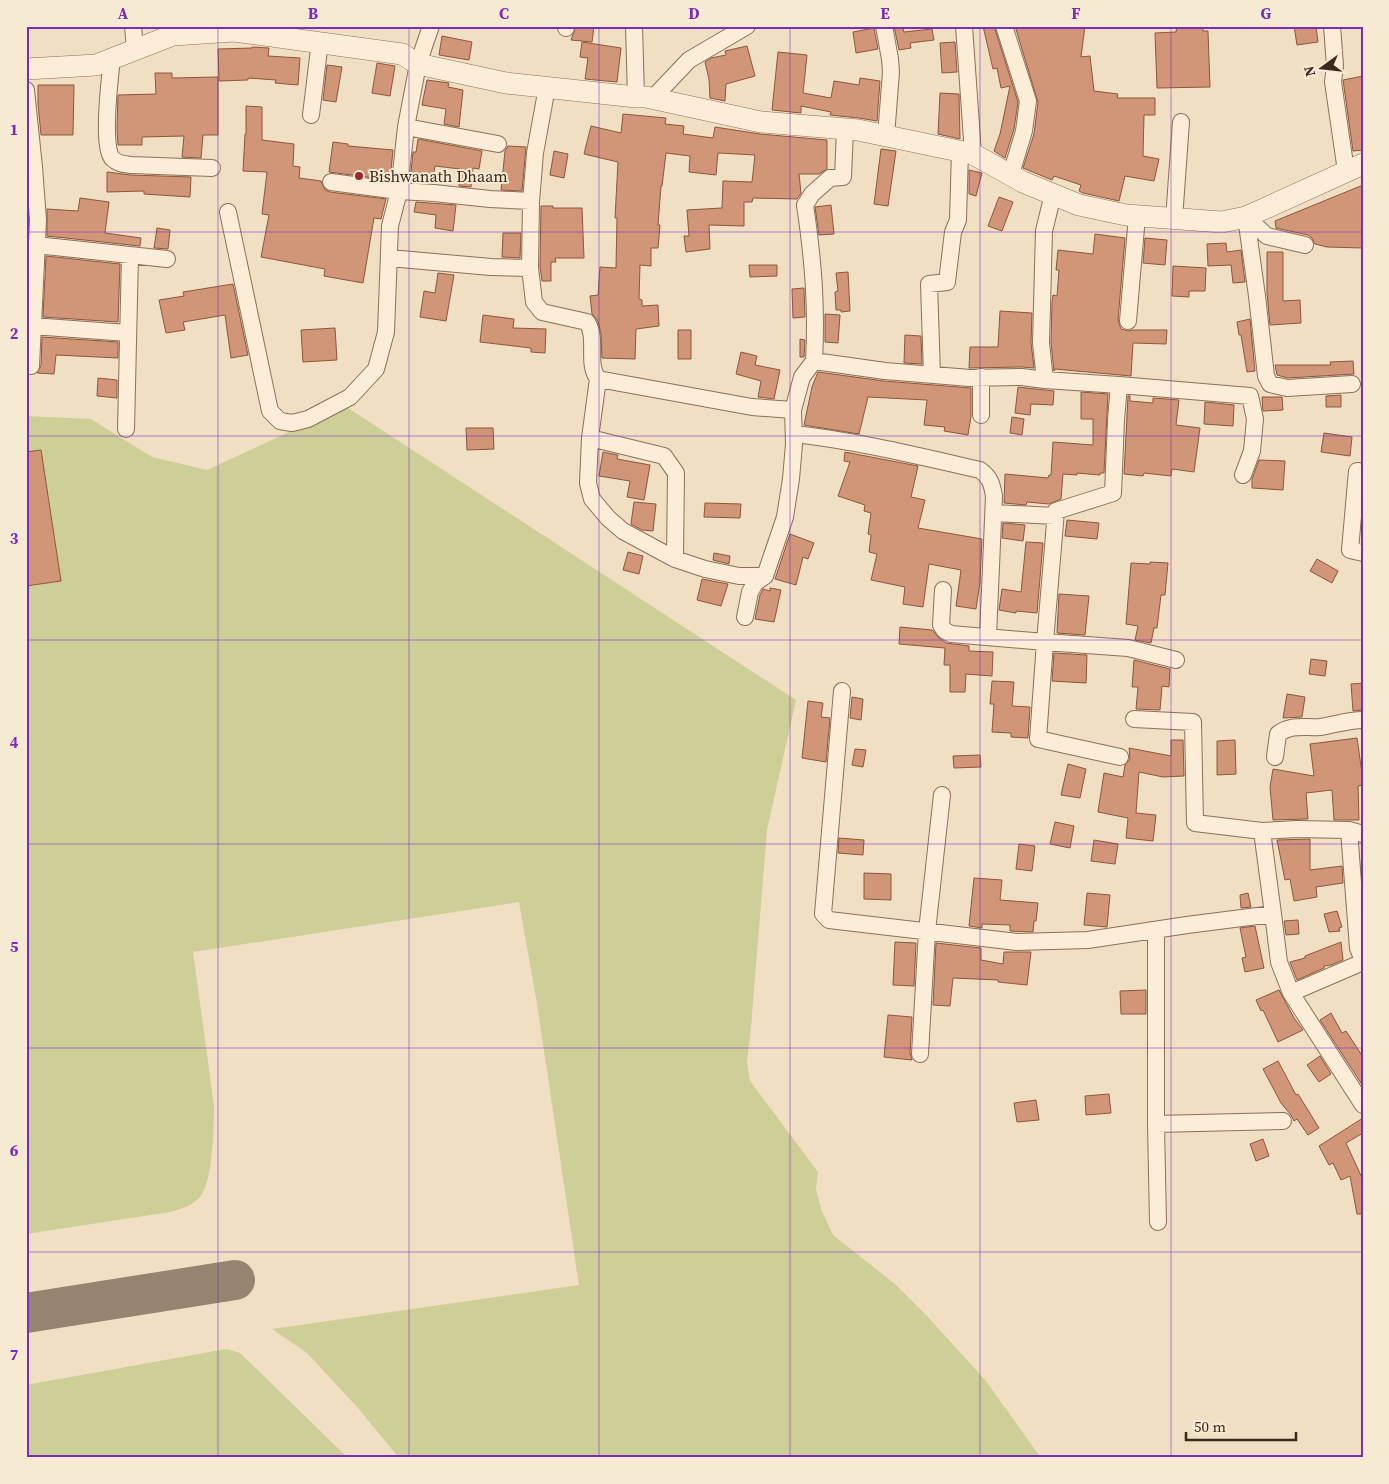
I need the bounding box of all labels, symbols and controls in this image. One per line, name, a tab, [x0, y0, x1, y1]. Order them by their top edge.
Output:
text: A	[118, 2, 129, 24]
text: B	[308, 2, 319, 24]
text: C	[499, 2, 509, 24]
text: D	[688, 2, 700, 24]
text: E	[880, 2, 890, 24]
text: F	[1071, 2, 1081, 24]
text: G	[1261, 2, 1272, 24]
north arrow	[1296, 42, 1346, 92]
text: N	[1298, 64, 1320, 79]
text: 1	[10, 118, 18, 140]
place label: Bishwanath Dhaam	[369, 165, 508, 187]
marker: Bishwanath Dhaam	[353, 170, 365, 182]
text: 2	[10, 322, 19, 344]
text: 3	[10, 527, 19, 549]
text: 4	[10, 731, 19, 753]
text: 5	[10, 935, 19, 957]
text: 6	[10, 1139, 19, 1161]
text: 7	[10, 1343, 19, 1365]
scale bar	[1186, 1409, 1296, 1441]
text: 50 m	[1194, 1416, 1226, 1437]

